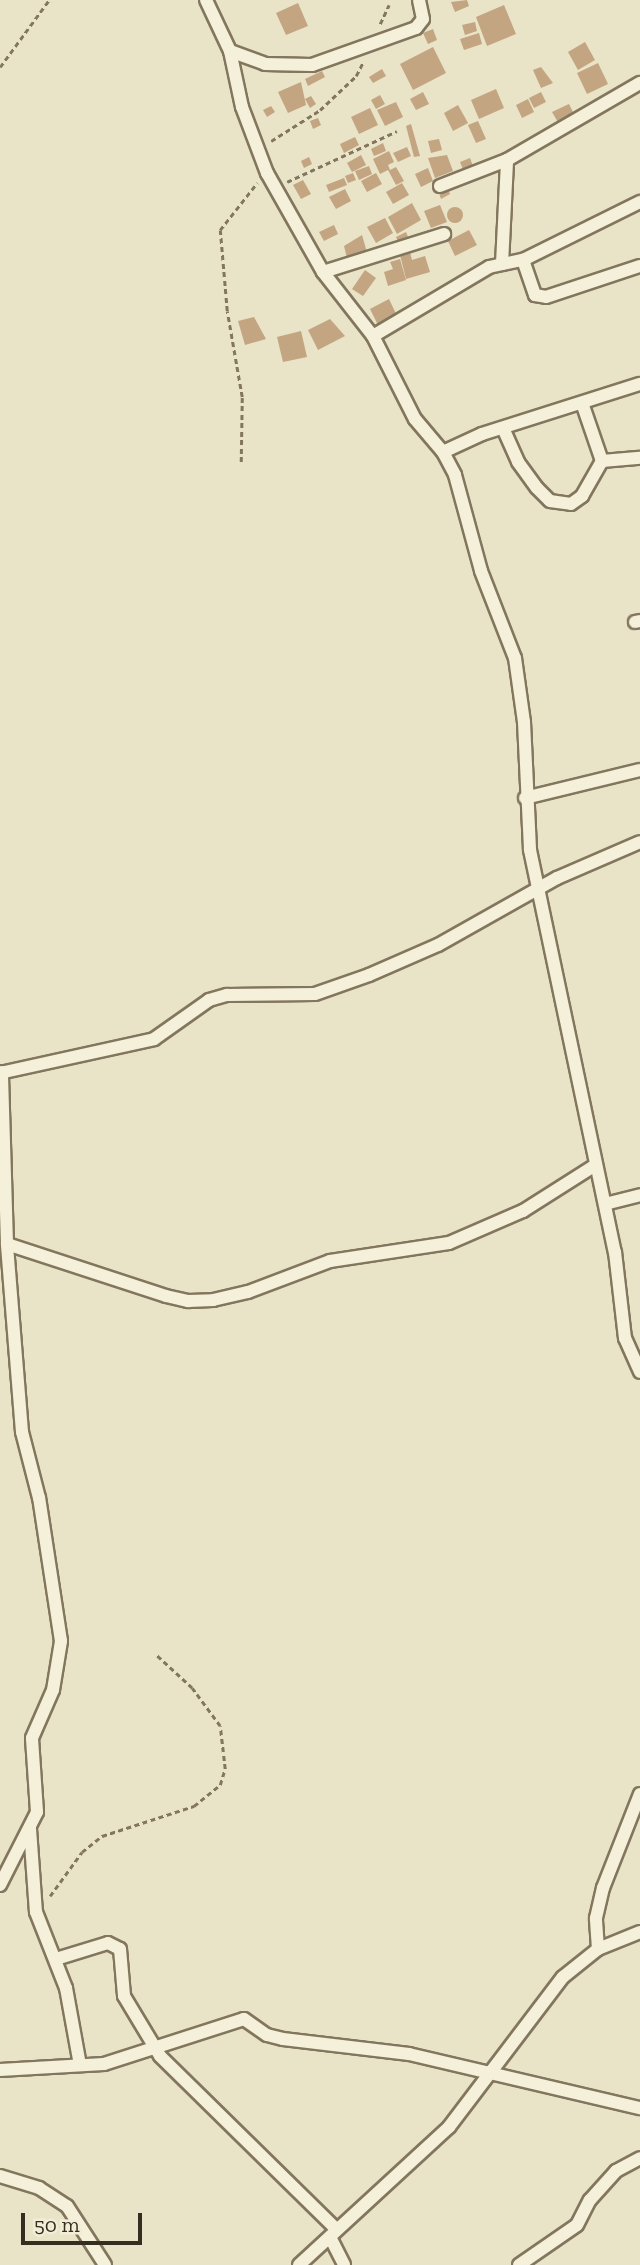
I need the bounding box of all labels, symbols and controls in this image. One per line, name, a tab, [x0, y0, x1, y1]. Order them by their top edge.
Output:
scale bar	[24, 2198, 145, 2242]
text: 50 m	[34, 2212, 80, 2237]

